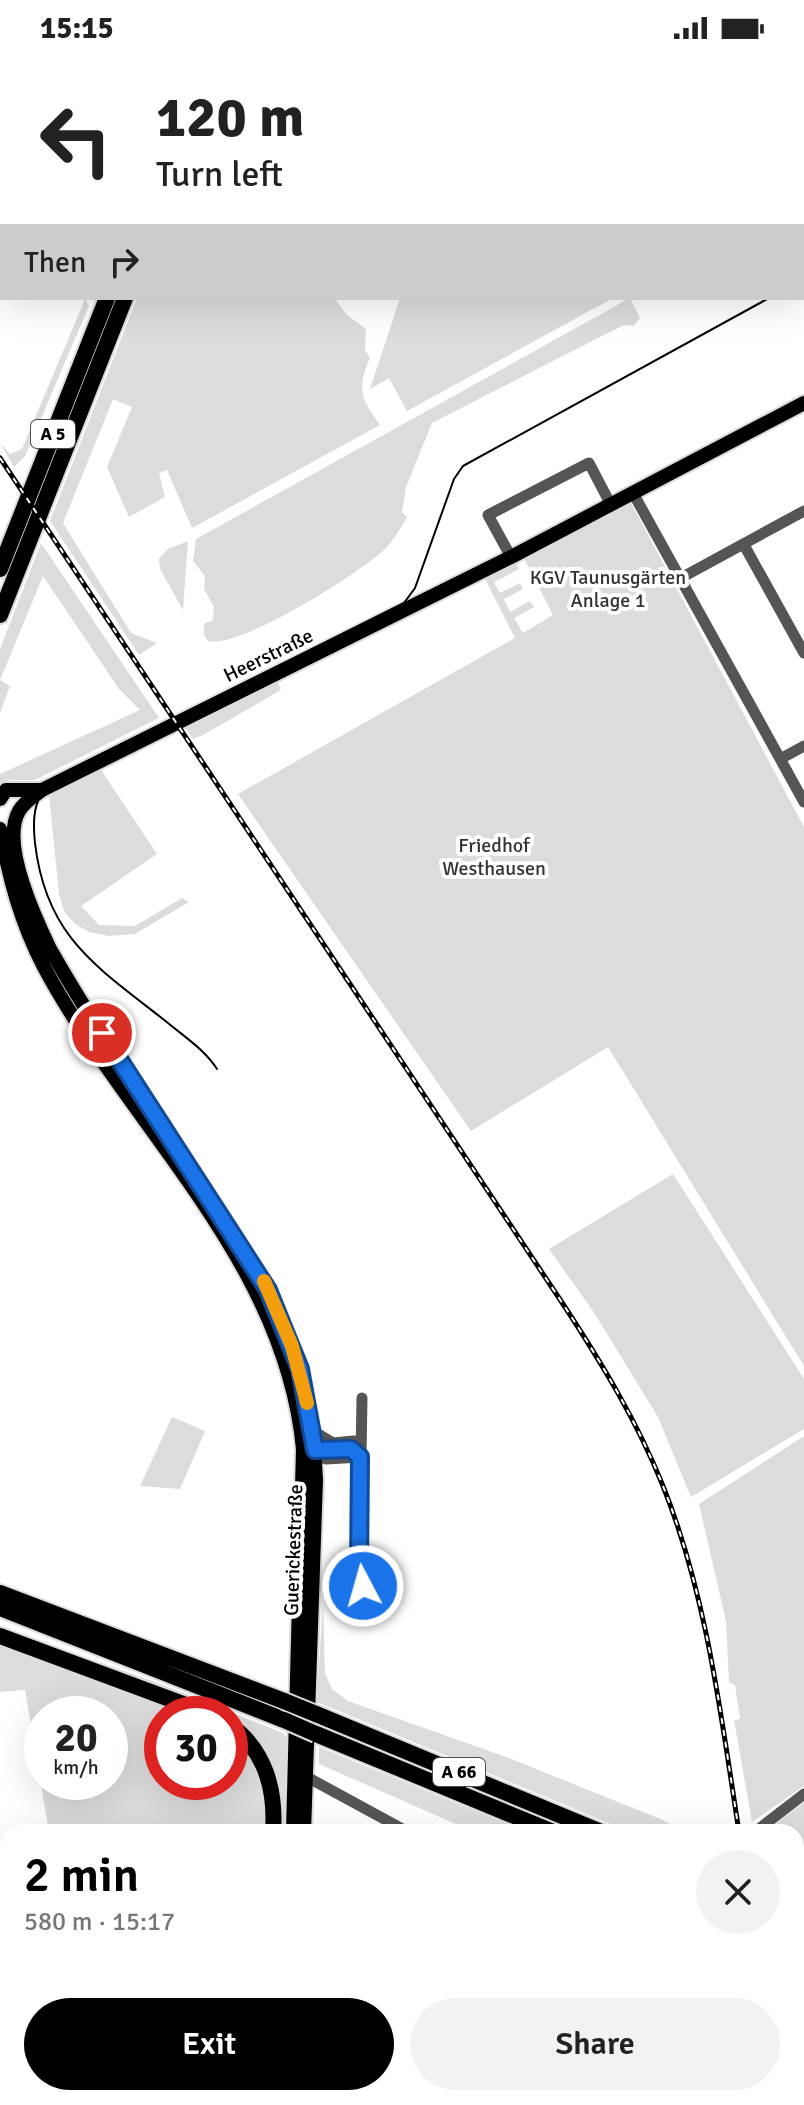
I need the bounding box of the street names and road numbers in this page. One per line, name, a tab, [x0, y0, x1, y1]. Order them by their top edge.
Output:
road number: A 5	[31, 420, 75, 448]
street label: Heerstraße	[219, 623, 317, 688]
street label: Guerickestraße	[279, 1484, 308, 1616]
road number: A 66	[433, 1758, 485, 1786]

